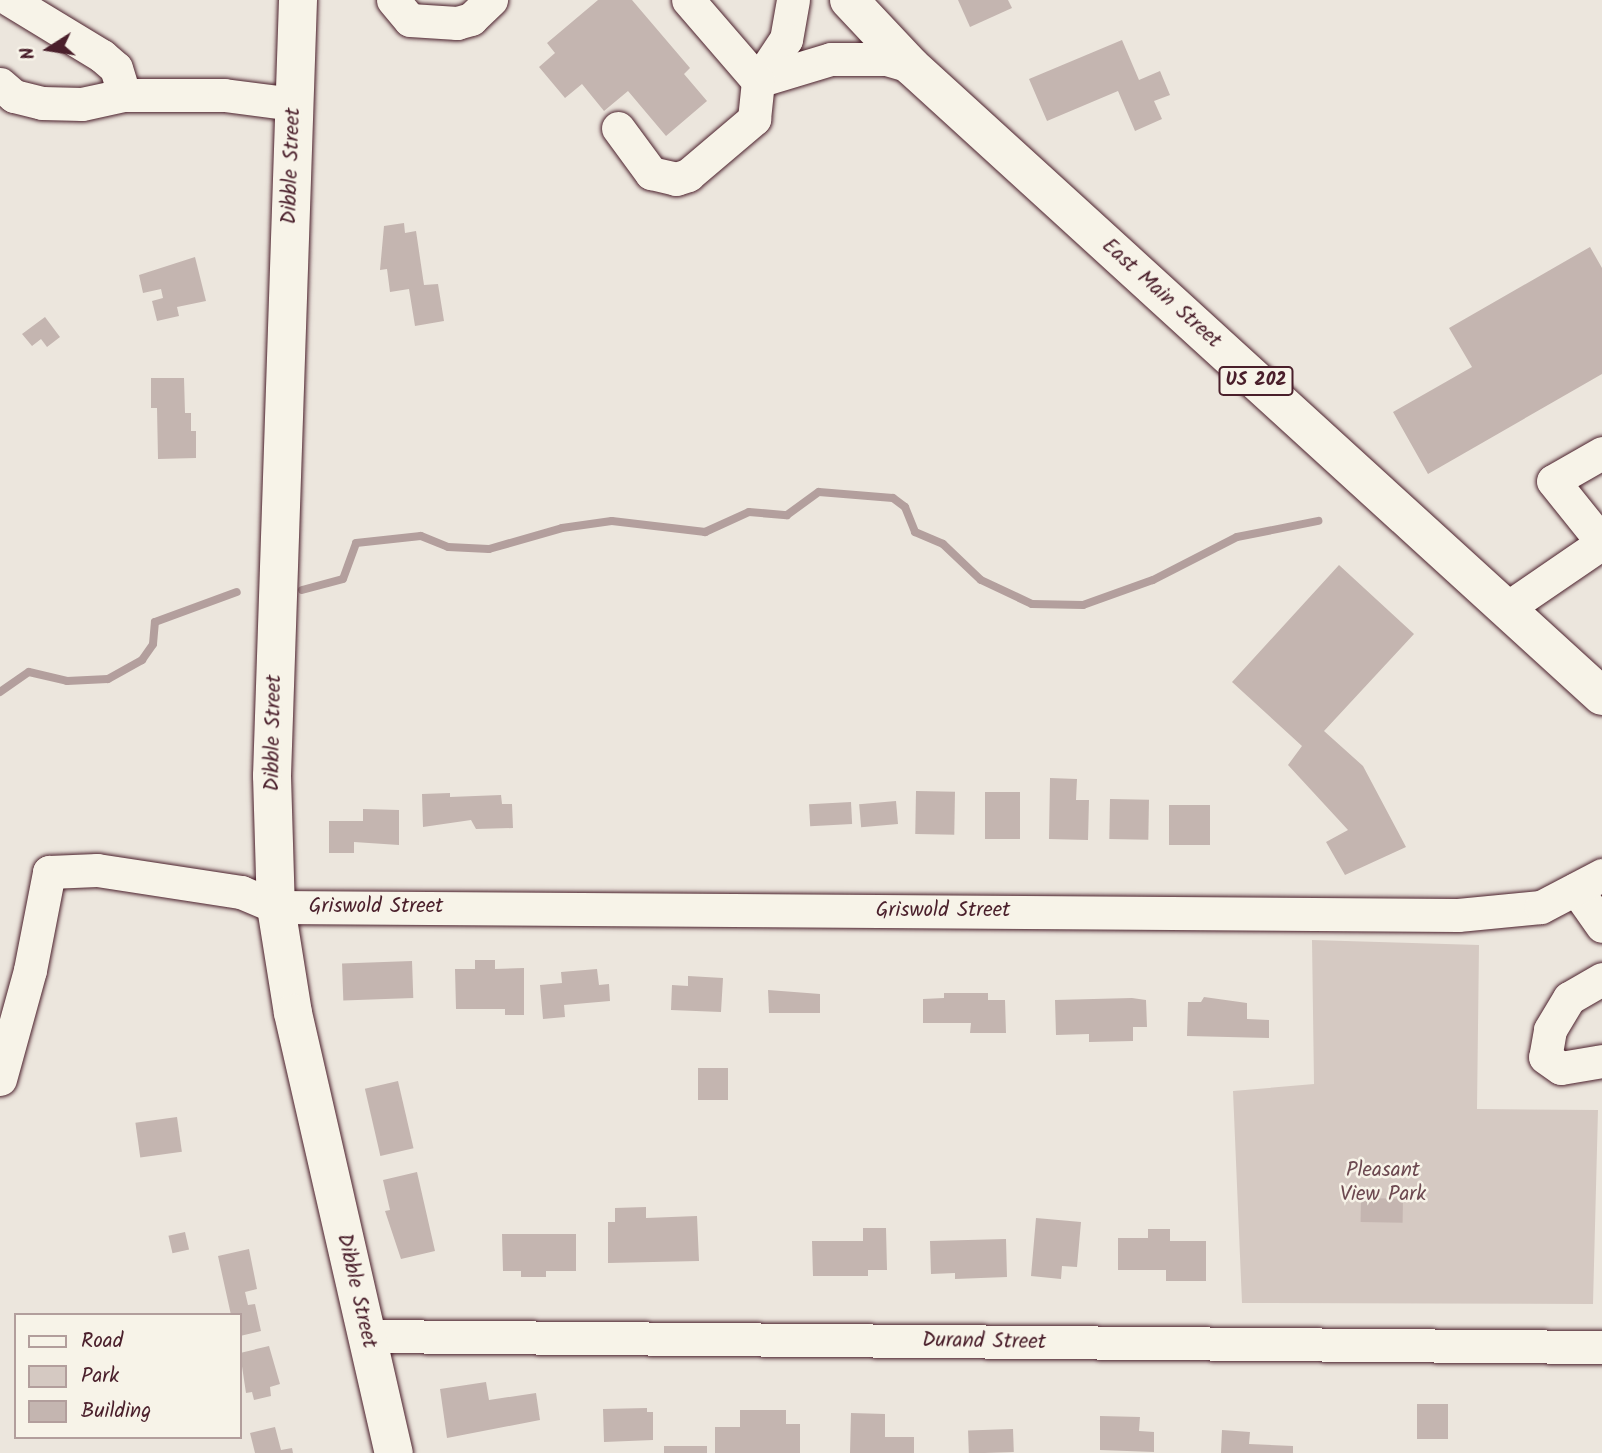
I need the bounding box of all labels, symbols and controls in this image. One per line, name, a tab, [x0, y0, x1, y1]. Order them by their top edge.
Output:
north arrow	[14, 14, 84, 84]
text: N	[13, 44, 44, 62]
street label: Dibble Street	[277, 107, 307, 225]
street label: East Main Street	[1096, 234, 1226, 354]
road number: US 202	[1218, 366, 1294, 396]
street label: Dibble Street	[260, 674, 288, 792]
street label: Griswold Street	[309, 894, 443, 920]
street label: Griswold Street	[876, 898, 1010, 924]
park label: Pleasant View Park	[1340, 1158, 1426, 1208]
street label: Dibble Street	[331, 1231, 381, 1351]
legend	[14, 1313, 242, 1439]
text: Road	[81, 1325, 123, 1358]
street label: Durand Street	[922, 1328, 1046, 1356]
text: Park	[81, 1360, 119, 1393]
text: Building	[81, 1395, 151, 1428]

